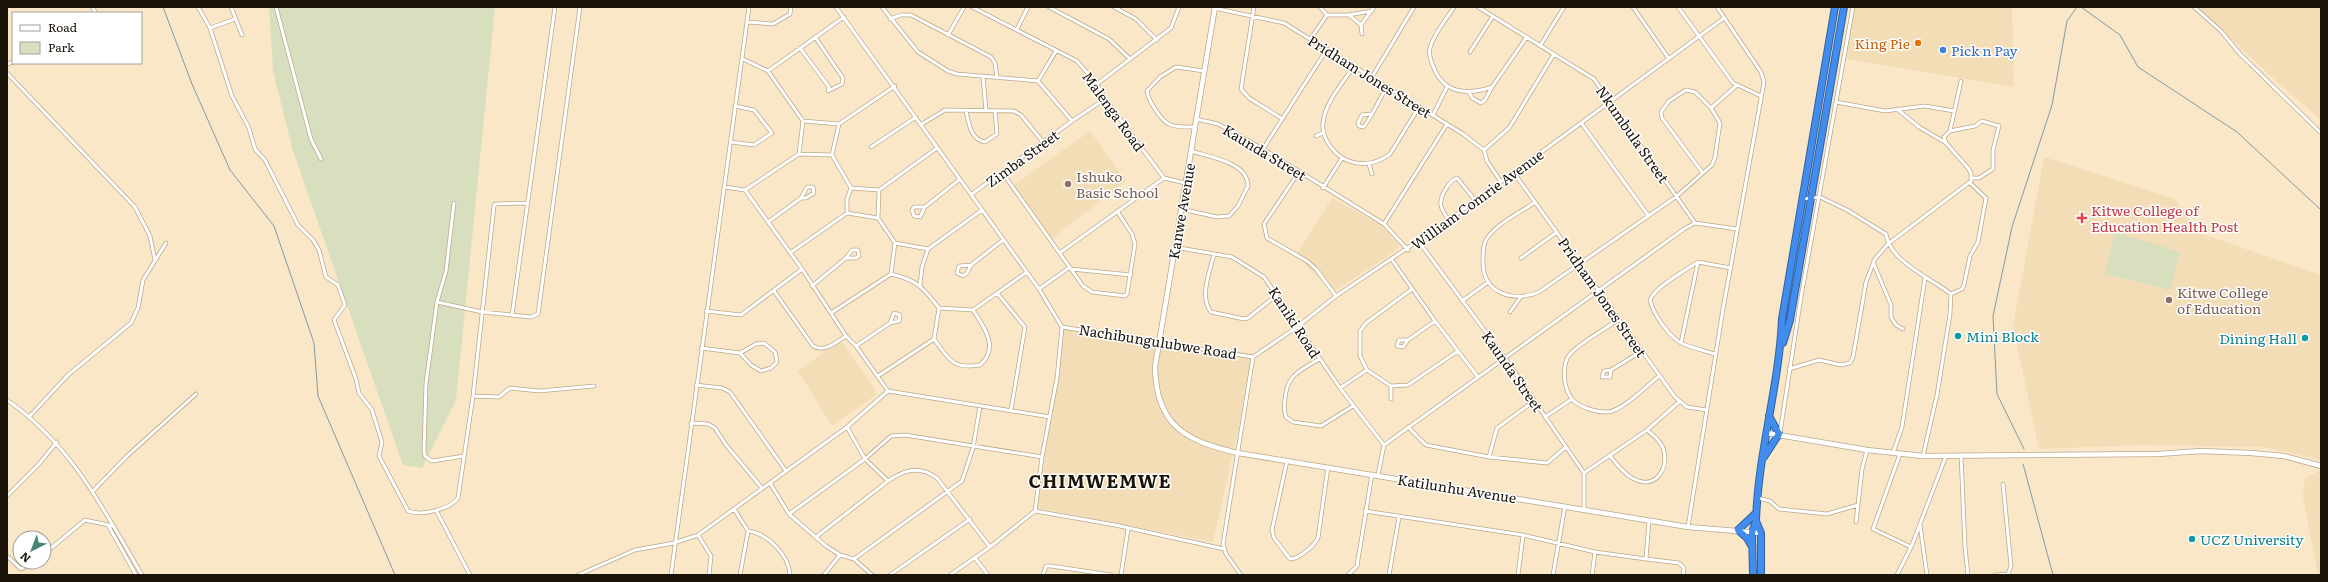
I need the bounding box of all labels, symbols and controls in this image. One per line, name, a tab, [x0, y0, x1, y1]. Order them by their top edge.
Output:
legend	[12, 12, 142, 64]
text: Road	[48, 18, 78, 36]
street label: Pridham Jones Street	[1304, 30, 1436, 122]
place label: King Pie	[1855, 33, 1910, 53]
text: Park	[48, 38, 75, 56]
marker: King Pie	[1913, 38, 1923, 48]
place label: Pick n Pay	[1951, 40, 2019, 60]
marker: Pick n Pay	[1938, 45, 1948, 55]
street label: Malenga Road	[1078, 67, 1150, 155]
street label: Nkumbula Street	[1592, 81, 1674, 187]
street label: Kaunda Street	[1219, 119, 1311, 185]
street label: Zimba Street	[981, 124, 1063, 191]
street label: William Comrie Avenue	[1407, 144, 1547, 254]
street label: Kanwe Avenue	[1163, 161, 1199, 261]
place label: Ishuko Basic School	[1076, 166, 1159, 202]
marker: Ishuko Basic School	[1063, 179, 1073, 189]
place label: Kitwe College of Education Health Post	[2091, 200, 2239, 236]
marker: Kitwe College of Education Health Post	[2076, 212, 2088, 224]
street label: Pridham Jones Street	[1554, 233, 1652, 361]
street label: Kaniki Road	[1264, 282, 1326, 362]
place label: Kitwe College of Education	[2177, 282, 2268, 318]
marker: Kitwe College of Education	[2164, 295, 2174, 305]
street label: Nachibungulubwe Road	[1078, 319, 1239, 363]
place label: Mini Block	[1966, 326, 2039, 346]
street label: Kaunda Street	[1478, 327, 1549, 416]
place label: Dining Hall	[2219, 328, 2297, 348]
marker: Mini Block	[1953, 331, 1963, 341]
marker: Dining Hall	[2300, 333, 2310, 343]
district label: CHIMWEMWE	[1028, 467, 1172, 494]
street label: Katilunhu Avenue	[1396, 469, 1518, 507]
place label: UCZ University	[2200, 529, 2304, 549]
north arrow	[12, 530, 52, 570]
marker: UCZ University	[2187, 534, 2197, 544]
text: N	[16, 549, 33, 567]

